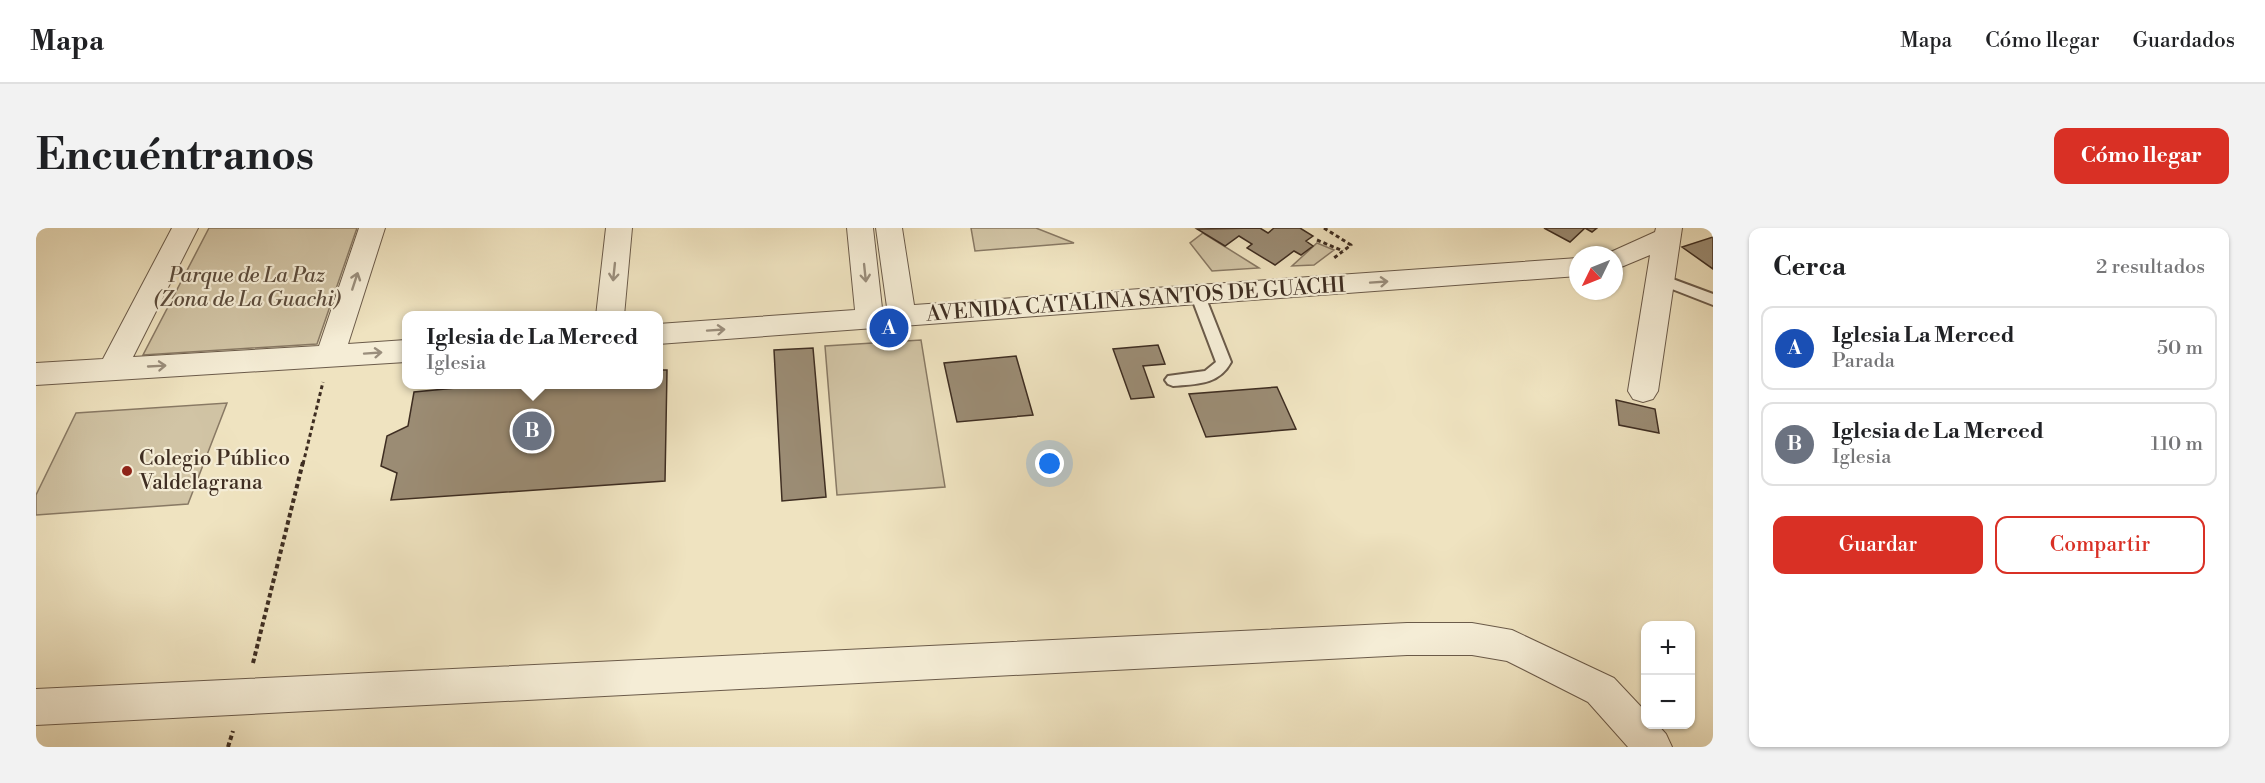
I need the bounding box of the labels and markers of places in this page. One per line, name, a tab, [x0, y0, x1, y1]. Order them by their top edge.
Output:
pin: A	[870, 306, 908, 350]
pin: B	[512, 408, 552, 454]
place label: Colegio Público Valdelagrana	[138, 446, 290, 496]
marker: Colegio Público Valdelagrana	[120, 464, 134, 478]

